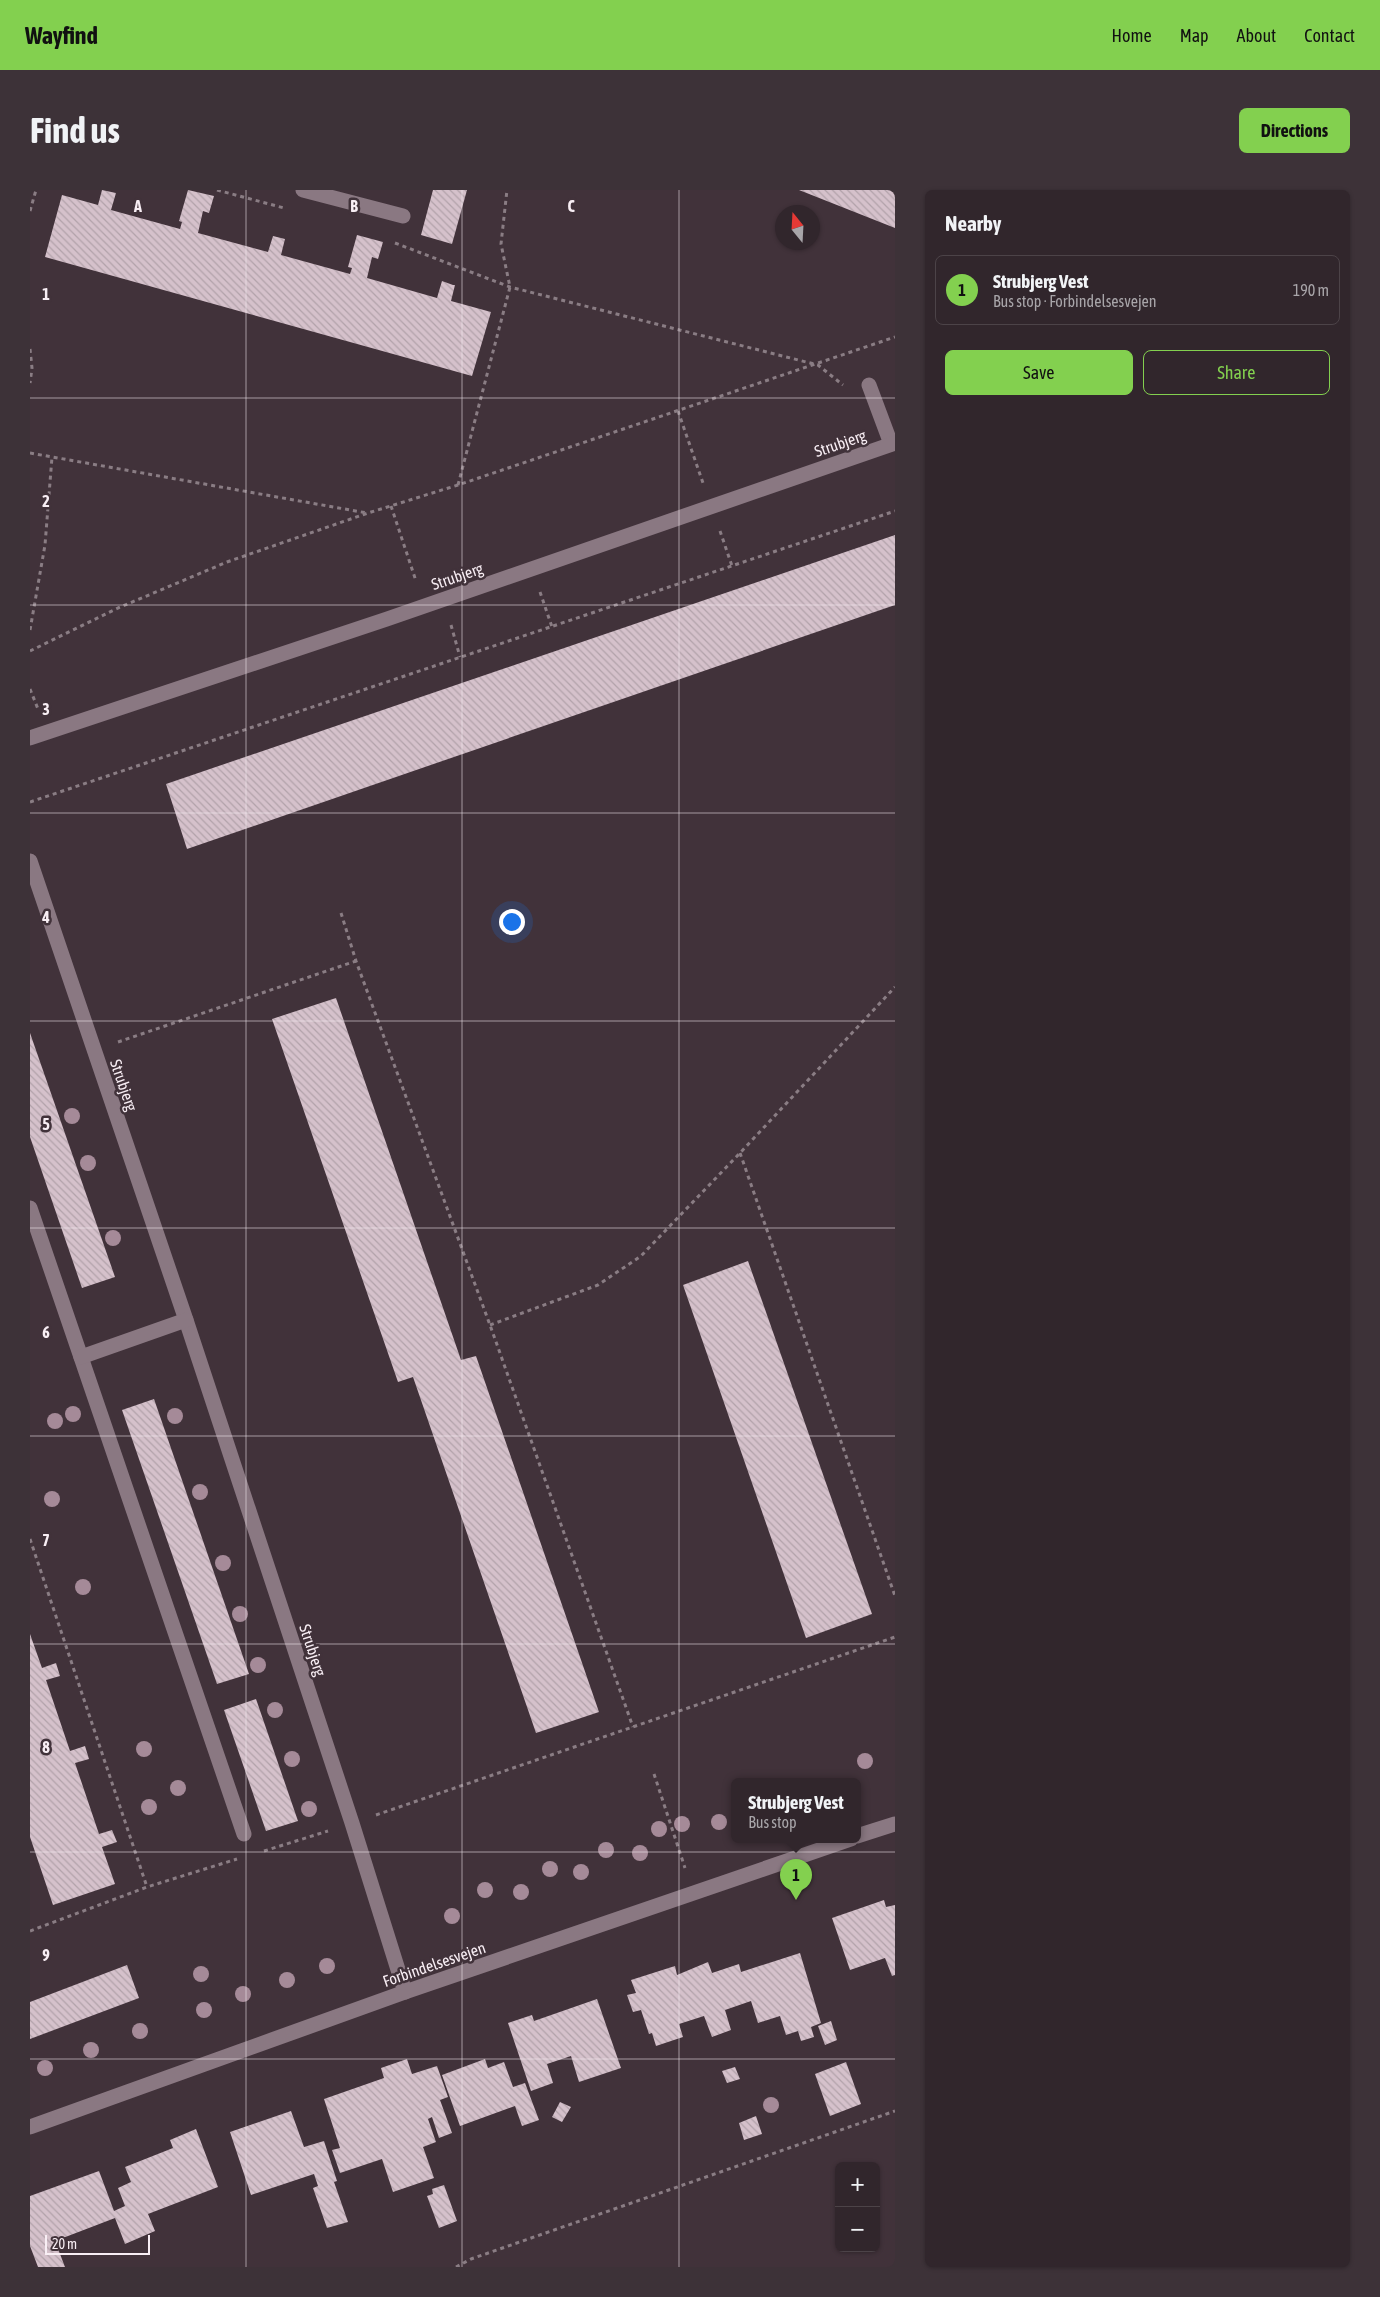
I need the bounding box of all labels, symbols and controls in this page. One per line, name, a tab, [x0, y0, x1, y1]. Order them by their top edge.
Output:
text: Wayfind	[25, 22, 98, 49]
text: Home	[1112, 25, 1152, 46]
text: Map	[1180, 25, 1209, 46]
text: About	[1237, 25, 1276, 46]
text: Contact	[1304, 25, 1355, 46]
button: Directions	[1239, 108, 1350, 153]
text: Find us	[30, 110, 120, 150]
text: A	[133, 197, 142, 215]
text: B	[350, 197, 358, 215]
text: C	[567, 197, 575, 215]
north arrow	[775, 205, 820, 250]
text: Nearby	[945, 211, 1001, 235]
text: Strubjerg Vest	[993, 270, 1089, 292]
text: 1	[958, 281, 966, 299]
text: 190 m	[1293, 281, 1329, 299]
text: 1	[42, 285, 50, 303]
text: Bus stop · Forbindelsesvejen	[993, 292, 1157, 310]
button: Save	[945, 350, 1133, 395]
button: Share	[1143, 350, 1330, 395]
street label: Strubjerg	[812, 426, 869, 461]
text: 2	[42, 492, 50, 510]
street label: Strubjerg	[429, 559, 486, 594]
text: 3	[42, 700, 50, 718]
text: 4	[41, 908, 50, 926]
your location	[499, 909, 525, 935]
street label: Strubjerg	[106, 1057, 141, 1114]
text: 5	[42, 1115, 50, 1133]
text: 6	[42, 1323, 50, 1341]
text: 7	[42, 1531, 50, 1549]
street label: Strubjerg	[295, 1622, 330, 1679]
text: 8	[42, 1738, 50, 1756]
popup	[731, 1778, 861, 1843]
text: Strubjerg Vest	[748, 1791, 844, 1813]
text: Bus stop	[748, 1813, 797, 1831]
pin: 1	[780, 1859, 812, 1900]
street label: Forbindelsesvejen	[380, 1938, 488, 1991]
text: 9	[42, 1946, 50, 1964]
map controls	[835, 2162, 880, 2252]
button: +	[835, 2162, 880, 2207]
button: −	[835, 2207, 880, 2252]
scale bar	[45, 2232, 150, 2255]
text: 20 m	[52, 2236, 77, 2252]

